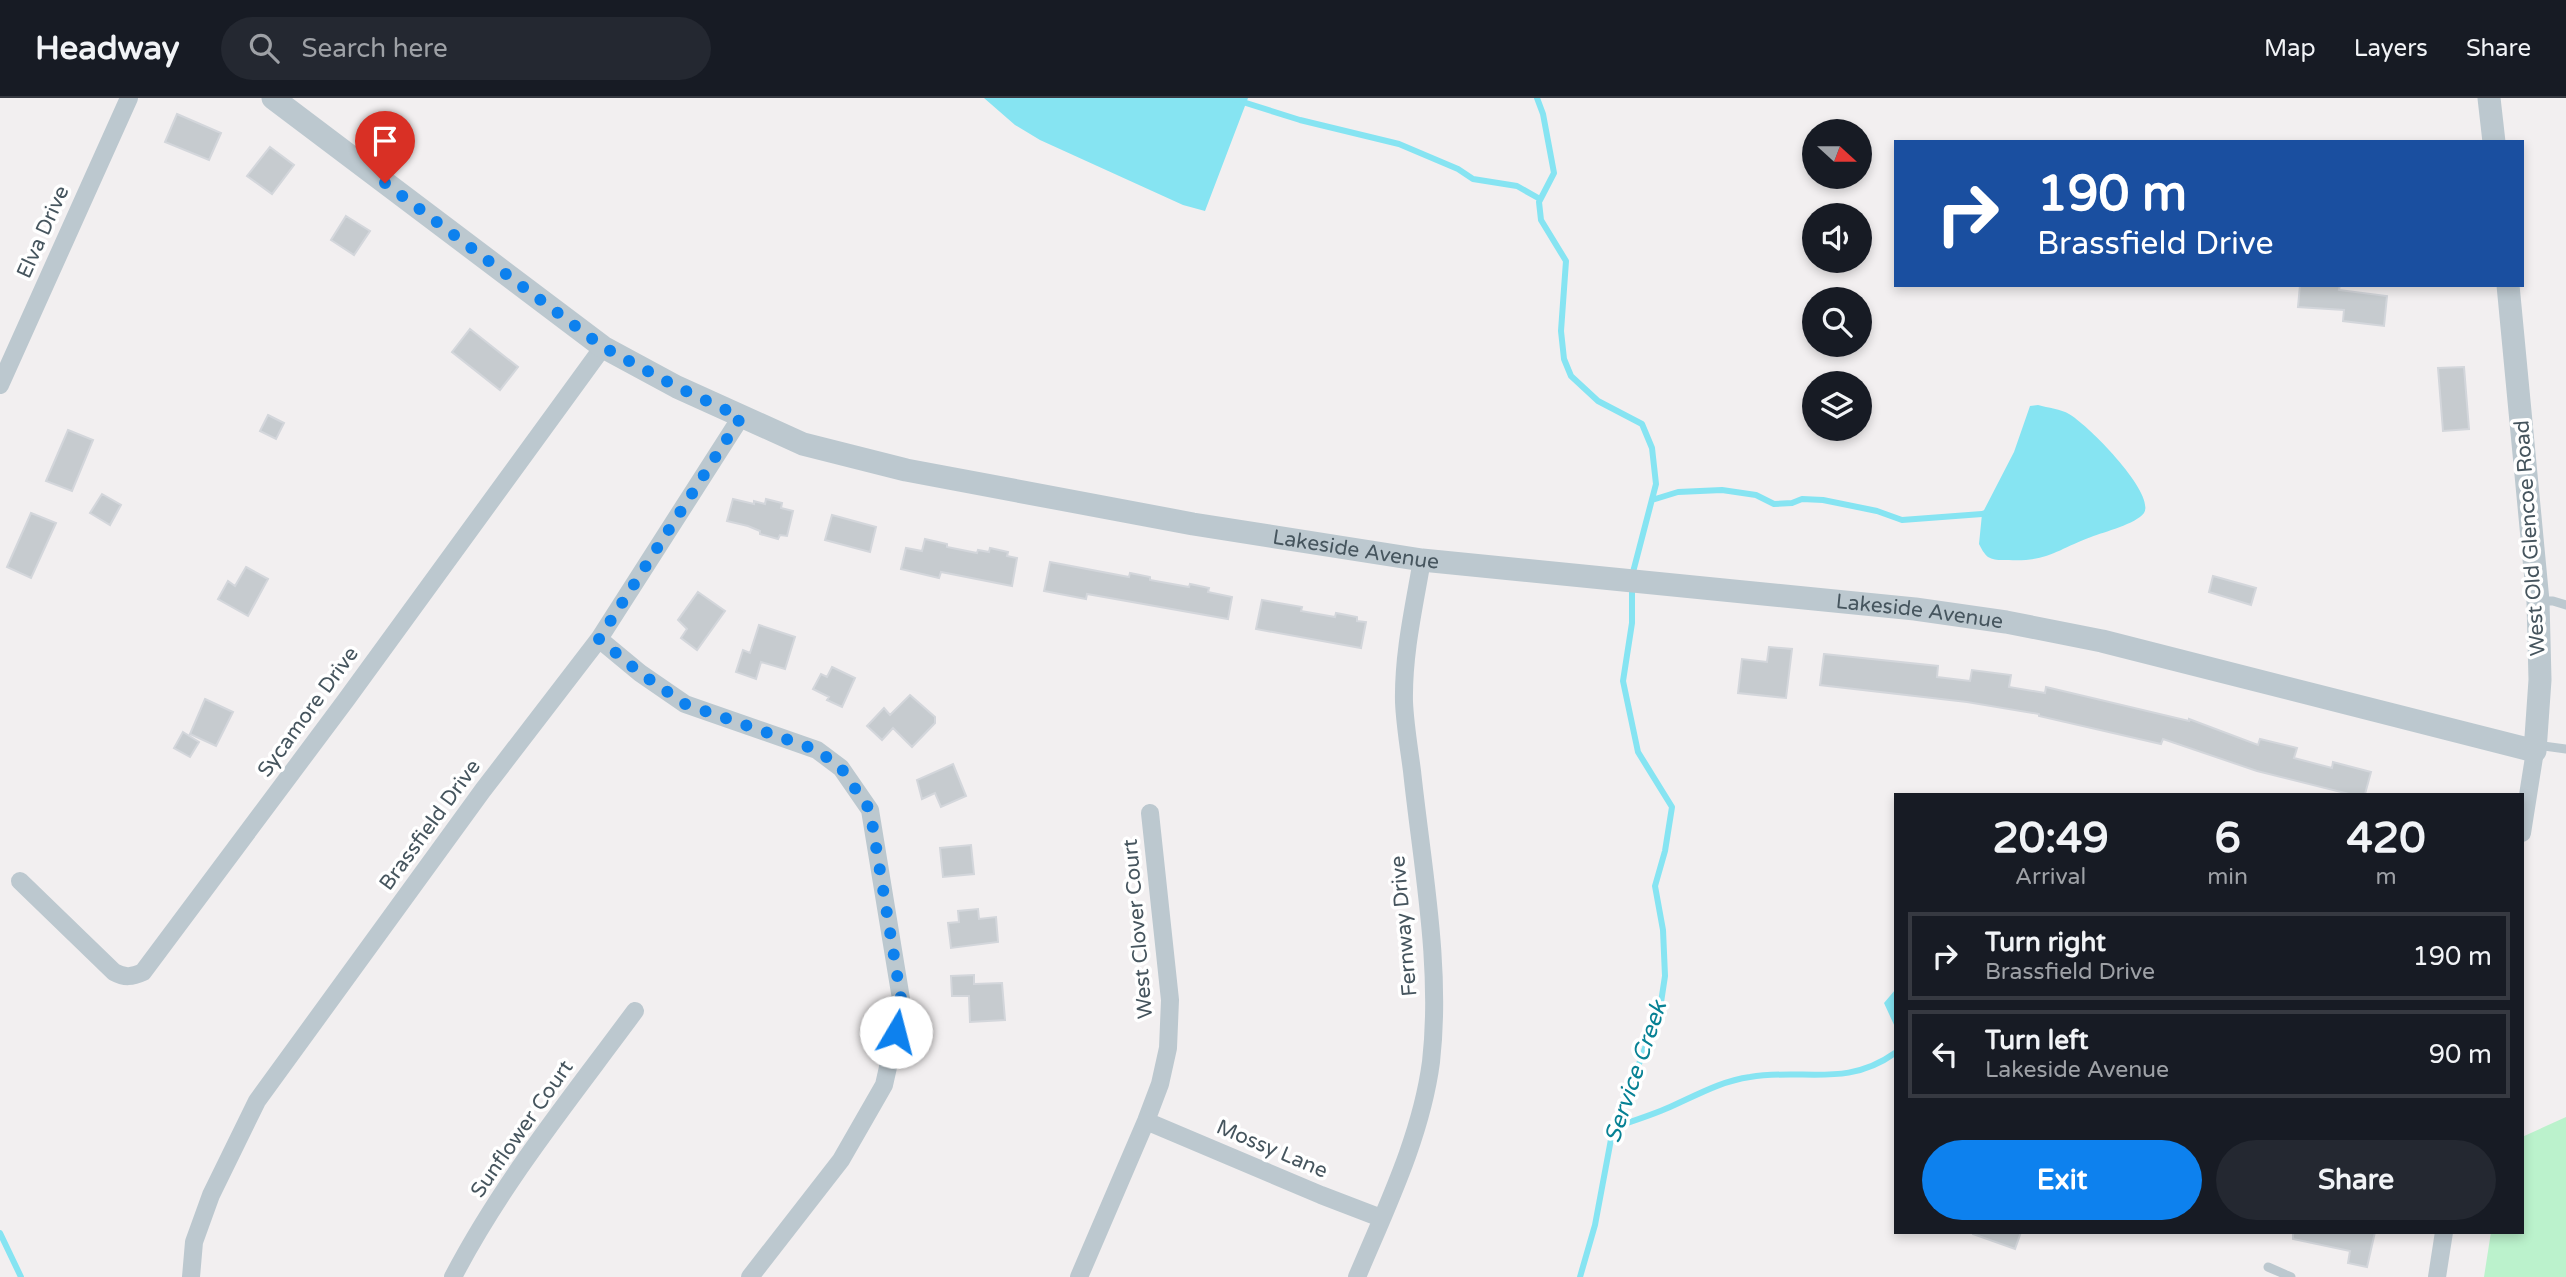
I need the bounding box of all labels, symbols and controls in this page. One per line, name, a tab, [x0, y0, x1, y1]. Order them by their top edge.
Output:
search box	[221, 17, 711, 80]
text: Headway	[35, 29, 179, 68]
icon: search	[245, 29, 283, 67]
text: Search here	[301, 33, 448, 64]
text: Map	[2264, 34, 2316, 63]
text: Layers	[2354, 34, 2428, 63]
text: Share	[2466, 34, 2531, 63]
pin	[355, 111, 415, 183]
north arrow	[1802, 119, 1872, 189]
map controls	[1802, 119, 1872, 441]
icon: arrive	[366, 122, 404, 160]
text: 190 m	[2037, 165, 2187, 224]
icon: right	[1922, 168, 2013, 259]
street label: Elva Drive	[12, 182, 75, 282]
button: sound	[1802, 203, 1872, 273]
text: Brassfield Drive	[2037, 225, 2274, 263]
button: search	[1802, 287, 1872, 357]
button: layers	[1802, 371, 1872, 441]
street label: West Old Glencoe Road	[2509, 419, 2551, 657]
street label: Lakeside Avenue	[1271, 524, 1440, 574]
street label: Lakeside Avenue	[1835, 589, 2005, 634]
street label: Sycamore Drive	[252, 642, 364, 782]
street label: Brassfield Drive	[374, 755, 486, 895]
text: 20:49	[1992, 813, 2109, 864]
text: 6	[2214, 813, 2241, 864]
text: 420	[2346, 813, 2426, 864]
street label: West Clover Court	[1118, 838, 1158, 1020]
street label: Fernway Drive	[1385, 855, 1423, 997]
text: Arrival	[2015, 863, 2086, 891]
text: min	[2207, 863, 2248, 891]
text: m	[2375, 863, 2397, 891]
text: Turn right	[1985, 927, 2106, 958]
icon: right	[1926, 937, 1964, 975]
text: 190 m	[2412, 941, 2492, 972]
text: Brassfield Drive	[1985, 958, 2155, 986]
position arrow	[859, 995, 933, 1069]
water label: Service Creek	[1599, 996, 1674, 1146]
text: Turn left	[1985, 1025, 2088, 1056]
icon: left	[1926, 1035, 1964, 1073]
text: 90 m	[2429, 1039, 2492, 1070]
street label: Sunflower Court	[465, 1056, 579, 1202]
text: Lakeside Avenue	[1985, 1056, 2169, 1084]
street label: Mossy Lane	[1213, 1114, 1331, 1184]
button: Exit	[1922, 1140, 2202, 1220]
button: Share	[2216, 1140, 2496, 1220]

